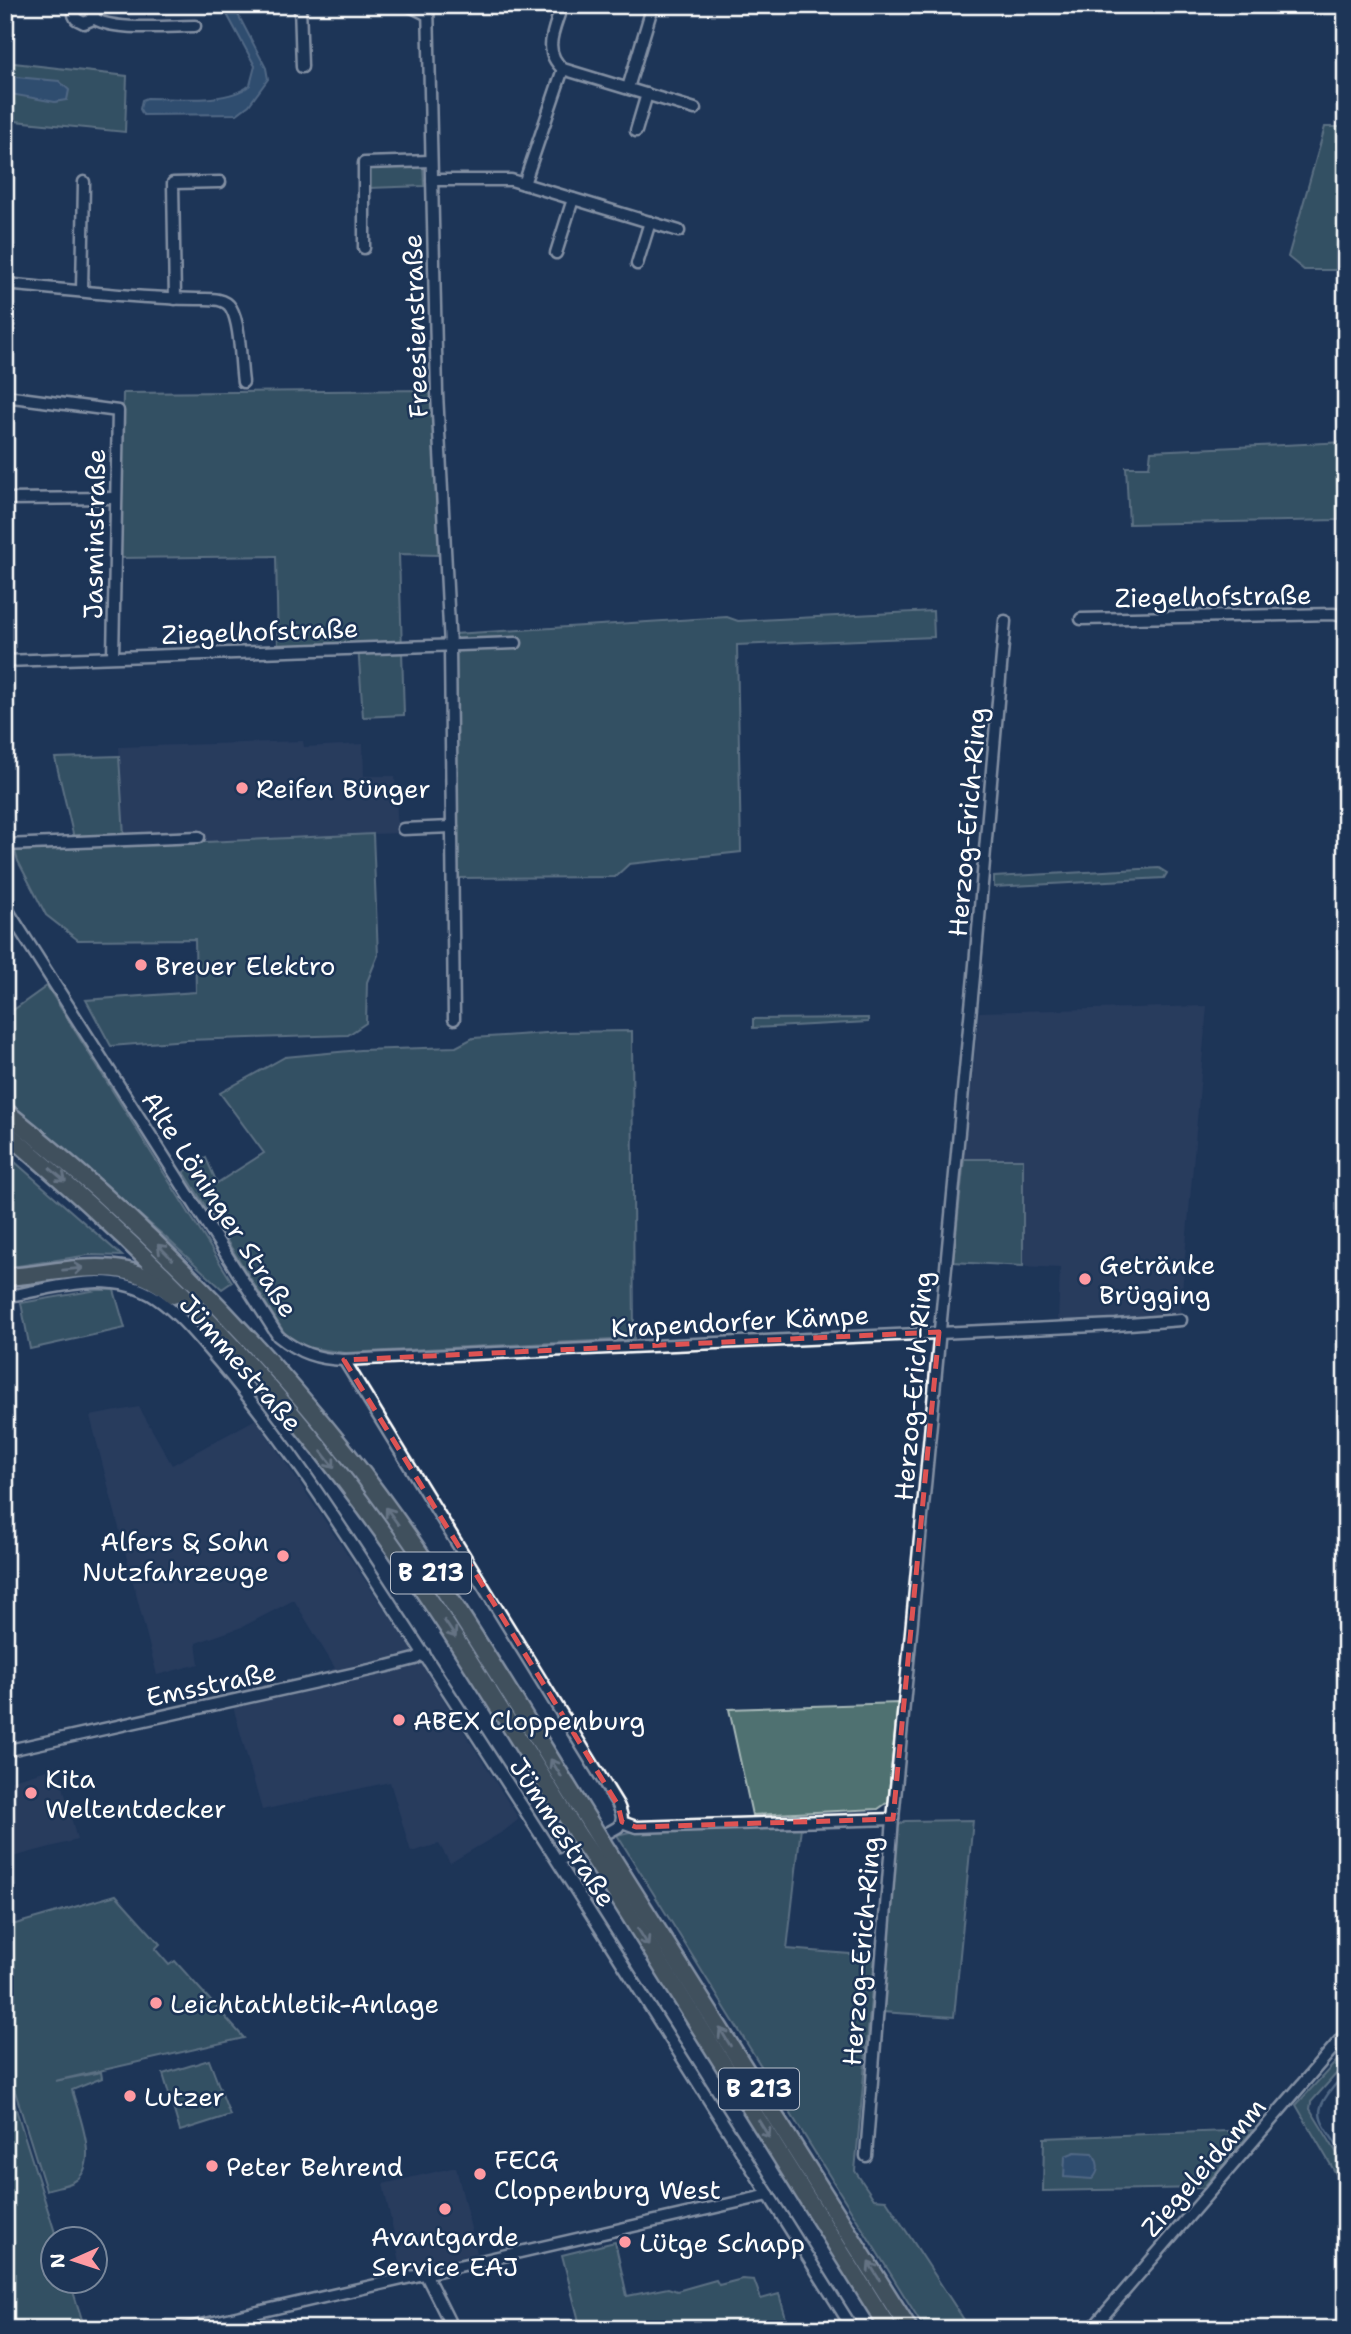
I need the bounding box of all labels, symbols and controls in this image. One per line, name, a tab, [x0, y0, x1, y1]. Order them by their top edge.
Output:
street label: Freesienstraße	[394, 233, 436, 419]
street label: Jasminstraße	[75, 448, 113, 620]
street label: Ziegelhofstraße	[1114, 577, 1312, 615]
street label: Ziegelhofstraße	[161, 610, 359, 652]
street label: Herzog-Erich-Ring	[940, 706, 994, 938]
place label: Reifen Bünger	[256, 771, 431, 806]
marker: Reifen Bünger	[234, 780, 250, 796]
place label: Breuer Elektro	[155, 948, 336, 983]
marker: Breuer Elektro	[133, 957, 149, 973]
street label: Alte Löninger Straße	[134, 1084, 306, 1324]
one-way arrow	[48, 1167, 66, 1183]
one-way arrow	[157, 1243, 174, 1260]
place label: Getränke Brügging	[1099, 1247, 1215, 1312]
one-way arrow	[61, 1263, 84, 1276]
street label: Herzog-Erich-Ring	[886, 1270, 940, 1502]
marker: Getränke Brügging	[1077, 1271, 1093, 1287]
street label: Jümmestraße	[172, 1287, 310, 1439]
street label: Krapendorfer Kämpe	[610, 1297, 870, 1345]
one-way arrow	[321, 1450, 336, 1468]
one-way arrow	[385, 1507, 399, 1526]
place label: Alfers & Sohn Nutzfahrzeuge	[82, 1524, 269, 1589]
marker: Alfers & Sohn Nutzfahrzeuge	[275, 1548, 291, 1564]
road number: B 213	[391, 1553, 471, 1594]
one-way arrow	[443, 1619, 457, 1639]
street label: Emsstraße	[143, 1653, 279, 1715]
place label: ABEX Cloppenburg	[413, 1703, 645, 1738]
marker: ABEX Cloppenburg	[391, 1712, 407, 1728]
street label: Jümmestraße	[502, 1751, 624, 1913]
one-way arrow	[548, 1759, 562, 1779]
place label: Kita Weltentdecker	[45, 1761, 226, 1826]
marker: Kita Weltentdecker	[23, 1785, 39, 1801]
street label: Herzog-Erich-Ring	[834, 1835, 888, 2067]
one-way arrow	[636, 1926, 650, 1946]
place label: Leichtathletik-Anlage	[170, 1986, 439, 2021]
marker: Leichtathletik-Anlage	[148, 1995, 164, 2011]
one-way arrow	[718, 2028, 732, 2048]
road number: B 213	[719, 2068, 799, 2110]
place label: Lutzer	[144, 2079, 225, 2114]
marker: Lutzer	[122, 2088, 138, 2104]
street label: Ziegeleidamm	[1133, 2090, 1273, 2244]
one-way arrow	[757, 2119, 771, 2139]
place label: FECG Cloppenburg West	[494, 2142, 721, 2207]
place label: Peter Behrend	[226, 2149, 403, 2184]
marker: Peter Behrend	[204, 2158, 220, 2174]
marker: FECG Cloppenburg West	[472, 2166, 488, 2182]
marker: Avantgarde Service EAJ	[437, 2201, 453, 2217]
place label: Avantgarde Service EAJ	[371, 2219, 519, 2284]
place label: Lütge Schapp	[639, 2225, 805, 2260]
north arrow	[38, 2226, 108, 2296]
marker: Lütge Schapp	[617, 2234, 633, 2250]
text: N	[45, 2253, 70, 2269]
one-way arrow	[866, 2261, 880, 2281]

